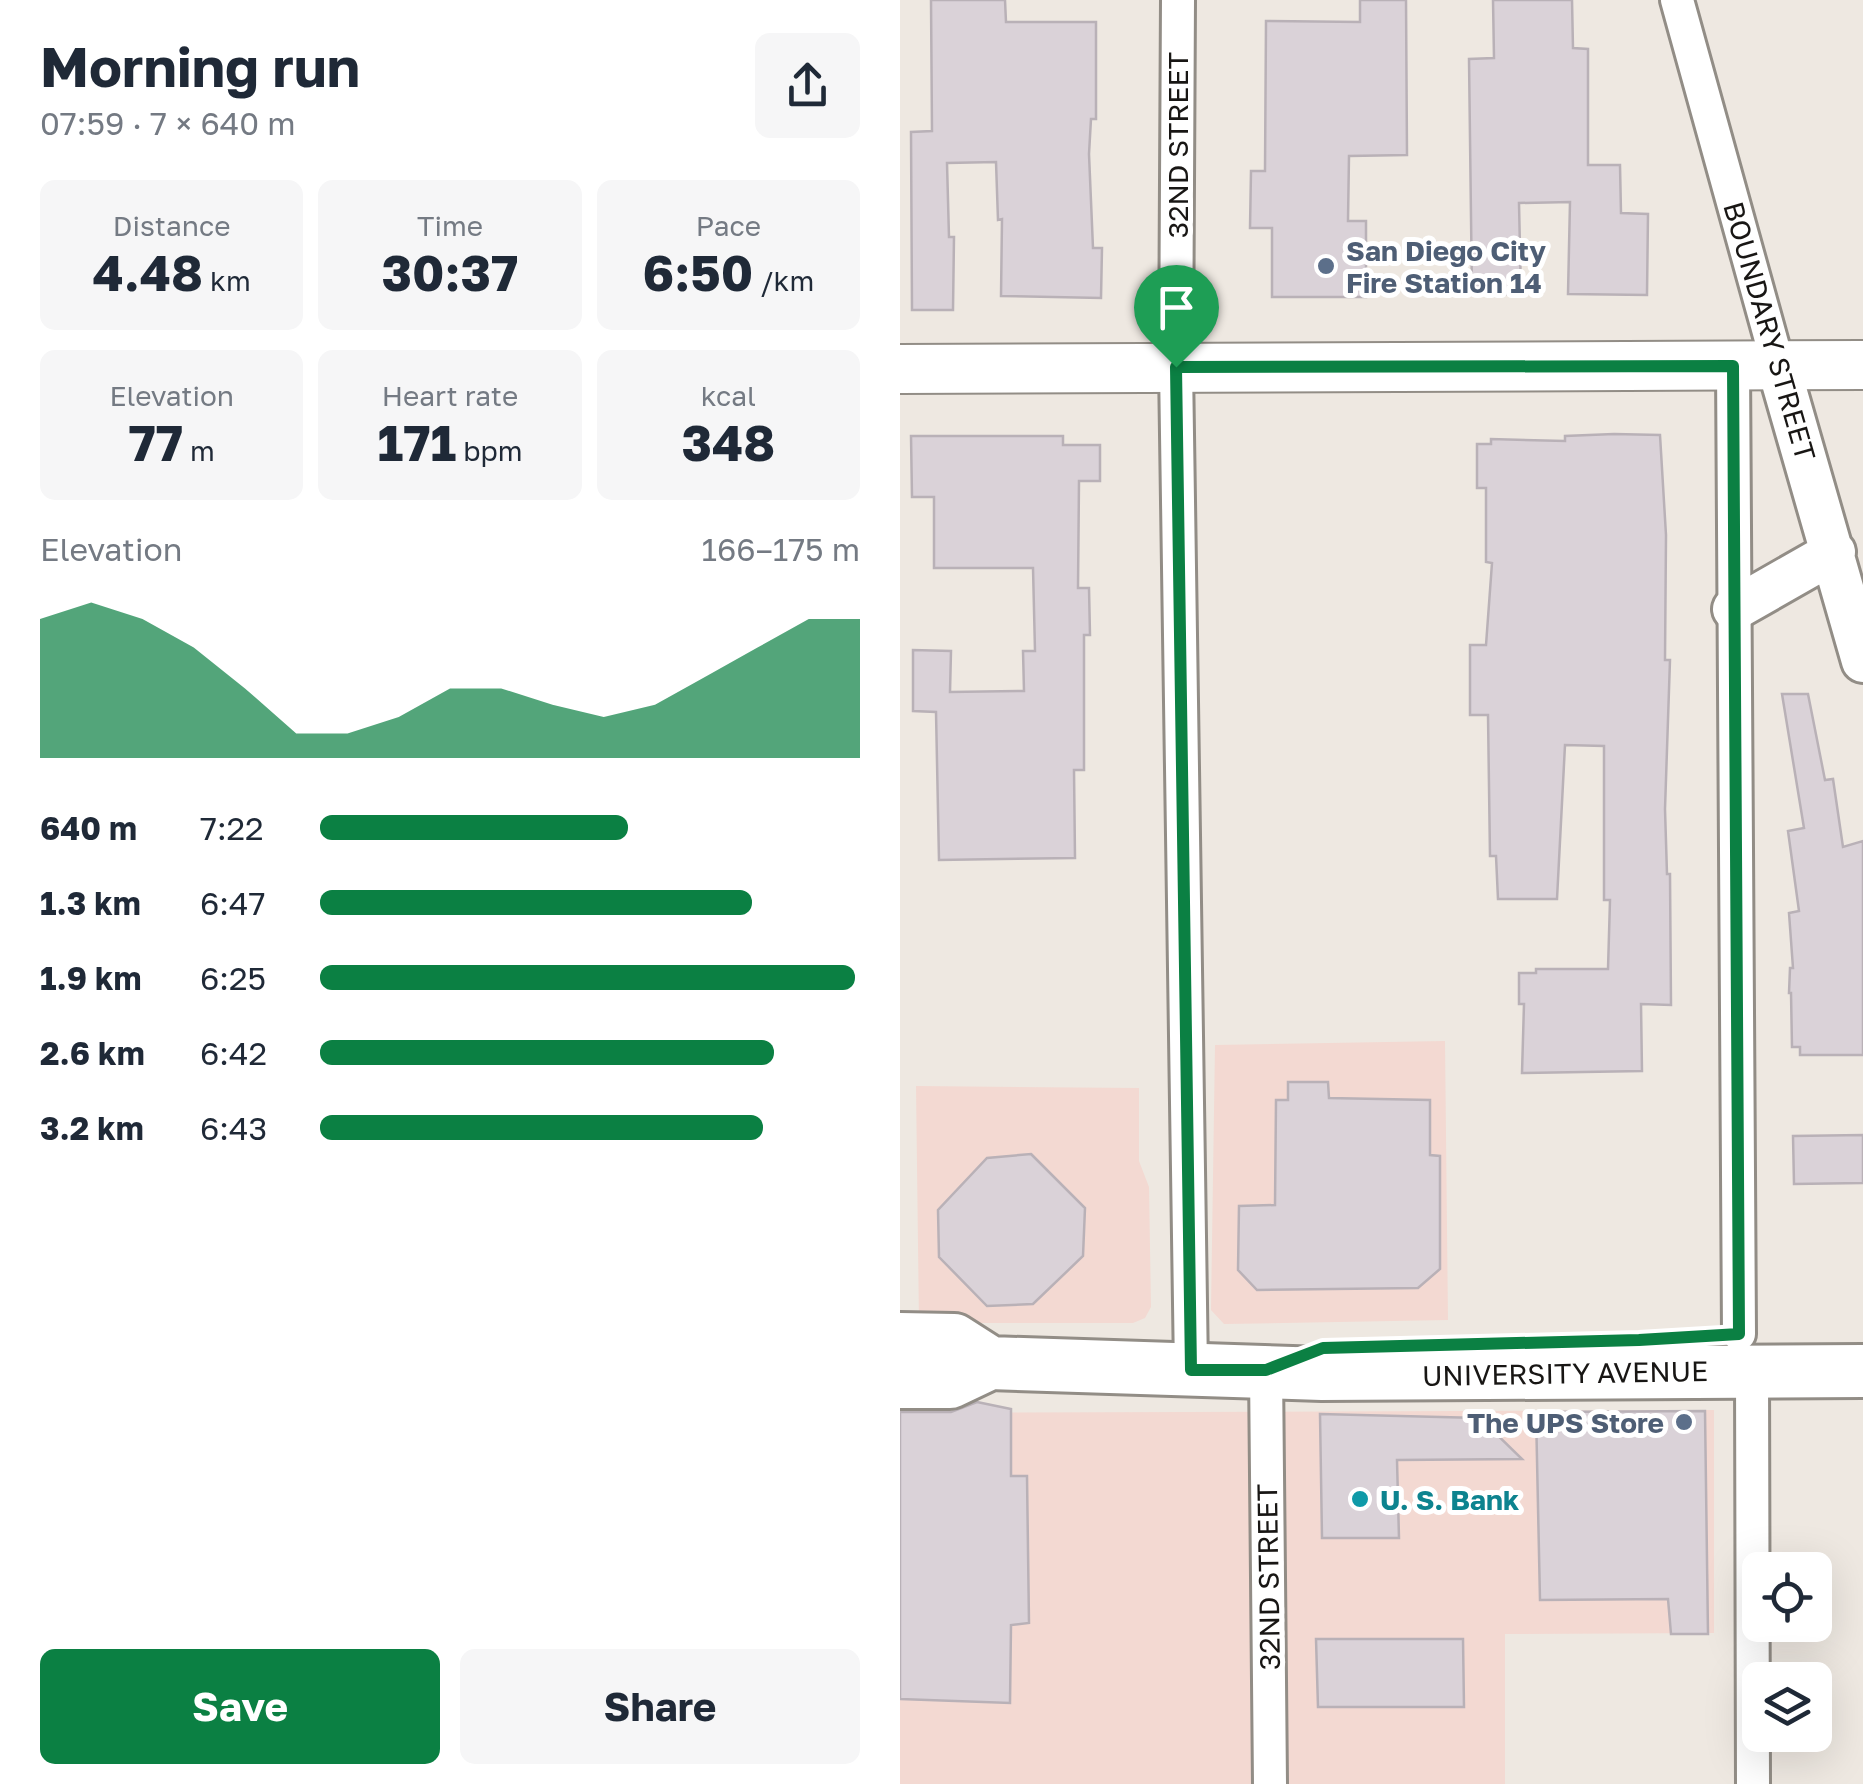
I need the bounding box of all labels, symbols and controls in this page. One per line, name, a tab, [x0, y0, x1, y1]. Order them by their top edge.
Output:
text: Morning run	[40, 33, 360, 99]
button: share	[755, 33, 860, 138]
street label: 32ND STREET	[1161, 52, 1194, 238]
text: 07:59 · 7 × 640 m	[40, 104, 296, 142]
street label: BOUNDARY STREET	[1717, 198, 1823, 464]
text: Distance	[113, 209, 231, 242]
text: Time	[417, 209, 483, 242]
text: Pace	[696, 209, 761, 242]
place label: San Diego City Fire Station 14	[1346, 234, 1546, 299]
text: 4.48	[93, 242, 203, 302]
text: 30:37	[382, 242, 518, 302]
text: 6:50	[642, 242, 753, 302]
marker: San Diego City Fire Station 14	[1315, 255, 1337, 277]
text: km	[203, 264, 251, 297]
text: /km	[753, 264, 814, 297]
pin	[1134, 265, 1219, 368]
icon: arrive	[1149, 280, 1204, 335]
text: Elevation	[109, 379, 234, 412]
text: Heart rate	[382, 379, 518, 412]
text: kcal	[701, 379, 756, 412]
text: 77	[129, 412, 183, 472]
text: 171	[378, 412, 456, 472]
text: 348	[681, 412, 775, 472]
text: m	[183, 434, 215, 467]
text: bpm	[456, 434, 522, 467]
text: Elevation	[40, 530, 182, 568]
text: 166–175 m	[701, 530, 860, 568]
text: 640 m	[40, 809, 137, 847]
text: 7:22	[200, 809, 264, 847]
text: 1.3 km	[40, 884, 141, 922]
text: 6:47	[200, 884, 265, 922]
text: 1.9 km	[40, 959, 142, 997]
text: 6:25	[200, 959, 266, 997]
text: 2.6 km	[40, 1034, 145, 1072]
text: 6:42	[200, 1034, 267, 1072]
text: 3.2 km	[40, 1109, 144, 1147]
text: 6:43	[200, 1109, 267, 1147]
street label: UNIVERSITY AVENUE	[1422, 1354, 1708, 1392]
place label: The UPS Store	[1467, 1406, 1664, 1439]
marker: The UPS Store	[1673, 1411, 1695, 1433]
place label: U. S. Bank	[1380, 1483, 1519, 1516]
street label: 32ND STREET	[1250, 1484, 1286, 1670]
marker: U. S. Bank	[1349, 1488, 1371, 1510]
map controls	[1742, 1552, 1832, 1752]
button: locate	[1742, 1552, 1832, 1642]
button: Save	[40, 1649, 440, 1764]
button: Share	[460, 1649, 860, 1764]
button: layers	[1742, 1662, 1832, 1752]

